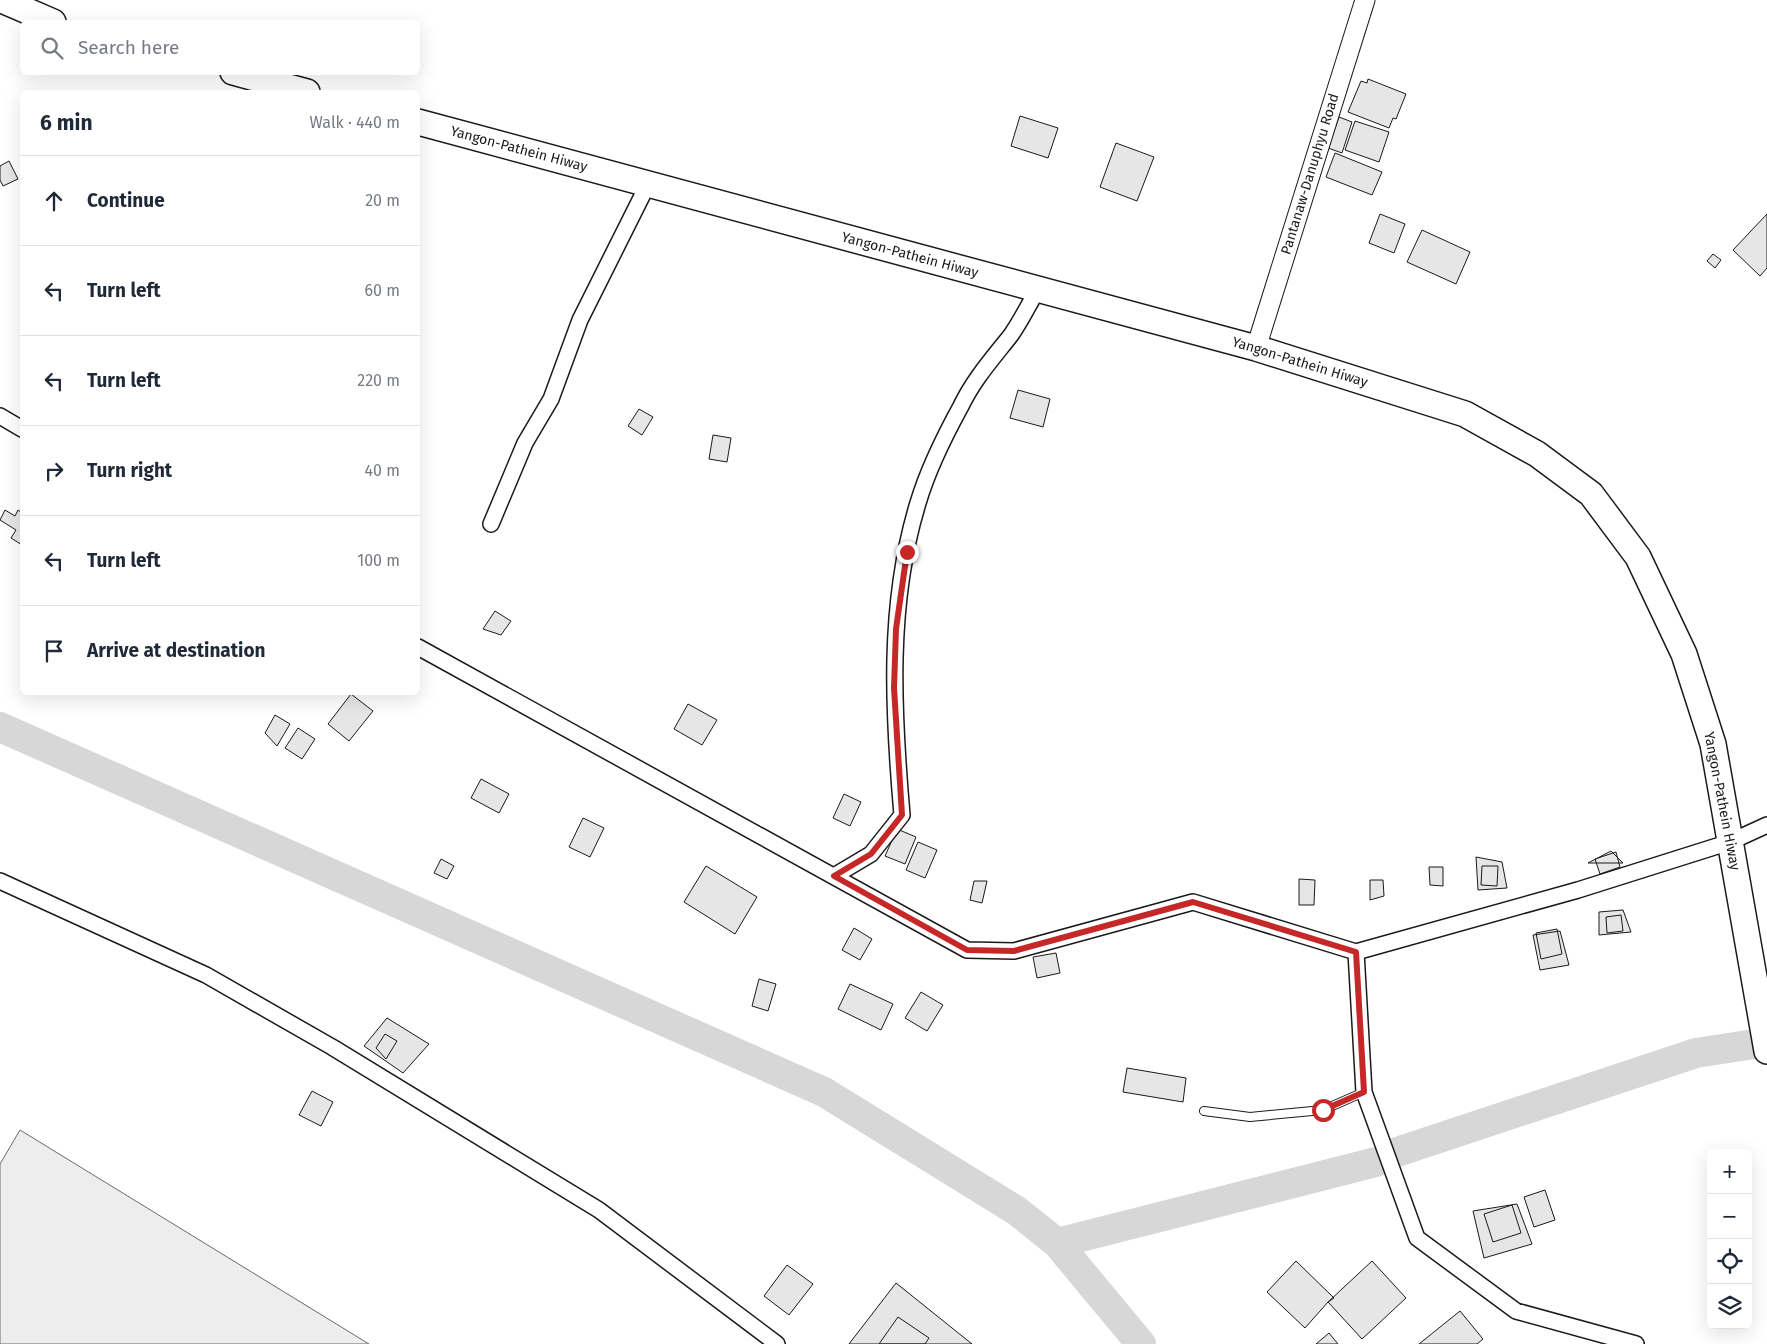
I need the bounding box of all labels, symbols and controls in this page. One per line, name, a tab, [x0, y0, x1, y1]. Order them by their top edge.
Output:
search box	[20, 20, 420, 75]
icon: search	[38, 34, 66, 62]
text: Search here	[78, 36, 179, 59]
street label: Pantanaw-Danuphyu Road	[1277, 91, 1343, 257]
text: 6 min	[40, 110, 93, 136]
text: Walk · 440 m	[310, 113, 400, 132]
street label: Yangon-Pathein Hiway	[449, 123, 589, 175]
icon: ahead	[40, 187, 68, 215]
text: Continue	[87, 189, 165, 212]
text: 20 m	[365, 191, 400, 210]
street label: Yangon-Pathein Hiway	[840, 229, 980, 281]
icon: left	[40, 277, 68, 305]
text: Turn left	[87, 279, 161, 302]
text: 60 m	[365, 281, 400, 300]
street label: Yangon-Pathein Hiway	[1230, 333, 1370, 391]
icon: left	[40, 367, 68, 395]
text: Turn left	[87, 369, 161, 392]
text: 220 m	[357, 371, 400, 390]
icon: right	[40, 457, 68, 485]
text: Turn right	[87, 459, 172, 482]
text: 40 m	[365, 461, 400, 480]
route end	[896, 541, 919, 564]
icon: left	[40, 547, 68, 575]
text: Turn left	[87, 549, 161, 572]
text: 100 m	[357, 551, 400, 570]
icon: arrive	[40, 637, 68, 665]
text: Arrive at destination	[87, 639, 266, 662]
street label: Yangon-Pathein Hiway	[1700, 730, 1744, 872]
route start	[1312, 1099, 1335, 1122]
map controls	[1707, 1149, 1752, 1329]
button: +	[1707, 1149, 1752, 1194]
button: −	[1707, 1194, 1752, 1239]
button: locate	[1707, 1239, 1752, 1284]
button: layers	[1707, 1284, 1752, 1329]

